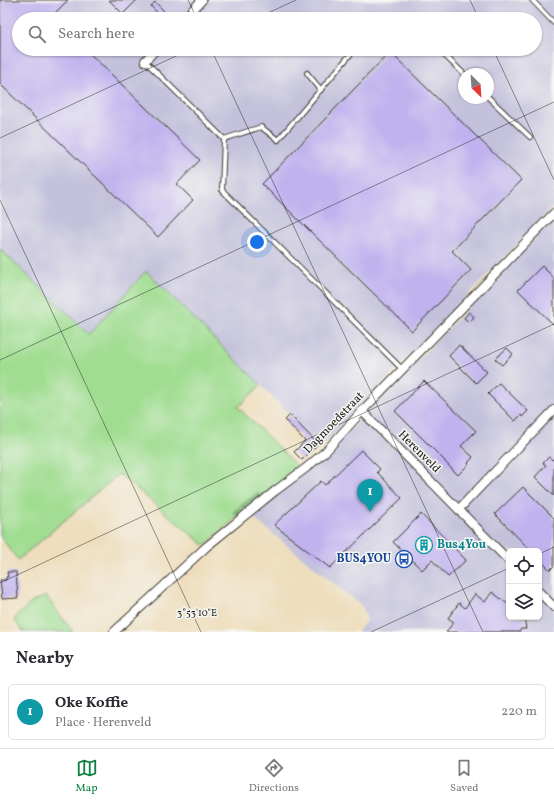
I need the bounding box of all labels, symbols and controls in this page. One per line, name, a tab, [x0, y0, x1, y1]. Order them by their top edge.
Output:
search box	[12, 12, 542, 56]
icon: search	[26, 23, 48, 45]
text: Search here	[58, 24, 135, 45]
north arrow	[458, 68, 494, 104]
your location	[247, 232, 267, 252]
street label: Dagmoedstraat	[300, 388, 368, 458]
street label: Herenveld	[394, 427, 444, 477]
pin: 1	[357, 479, 383, 512]
building icon: Bus4You	[414, 535, 434, 555]
place label: Bus4You	[437, 537, 487, 553]
map controls	[506, 548, 542, 620]
button: locate	[506, 548, 542, 584]
bus stop icon: BUS4YOU	[394, 549, 414, 569]
place label: BUS4YOU	[337, 551, 391, 567]
button: layers	[506, 584, 542, 620]
text: 3°53'10"E	[177, 606, 217, 620]
text: Nearby	[16, 647, 74, 670]
text: Oke Koffie	[55, 693, 128, 714]
text: 1	[27, 703, 33, 721]
text: 220 m	[501, 703, 537, 721]
text: Place · Herenveld	[55, 714, 152, 732]
tab: Map	[76, 757, 98, 796]
tab: Directions	[249, 757, 299, 796]
tab: Saved	[450, 757, 478, 796]

